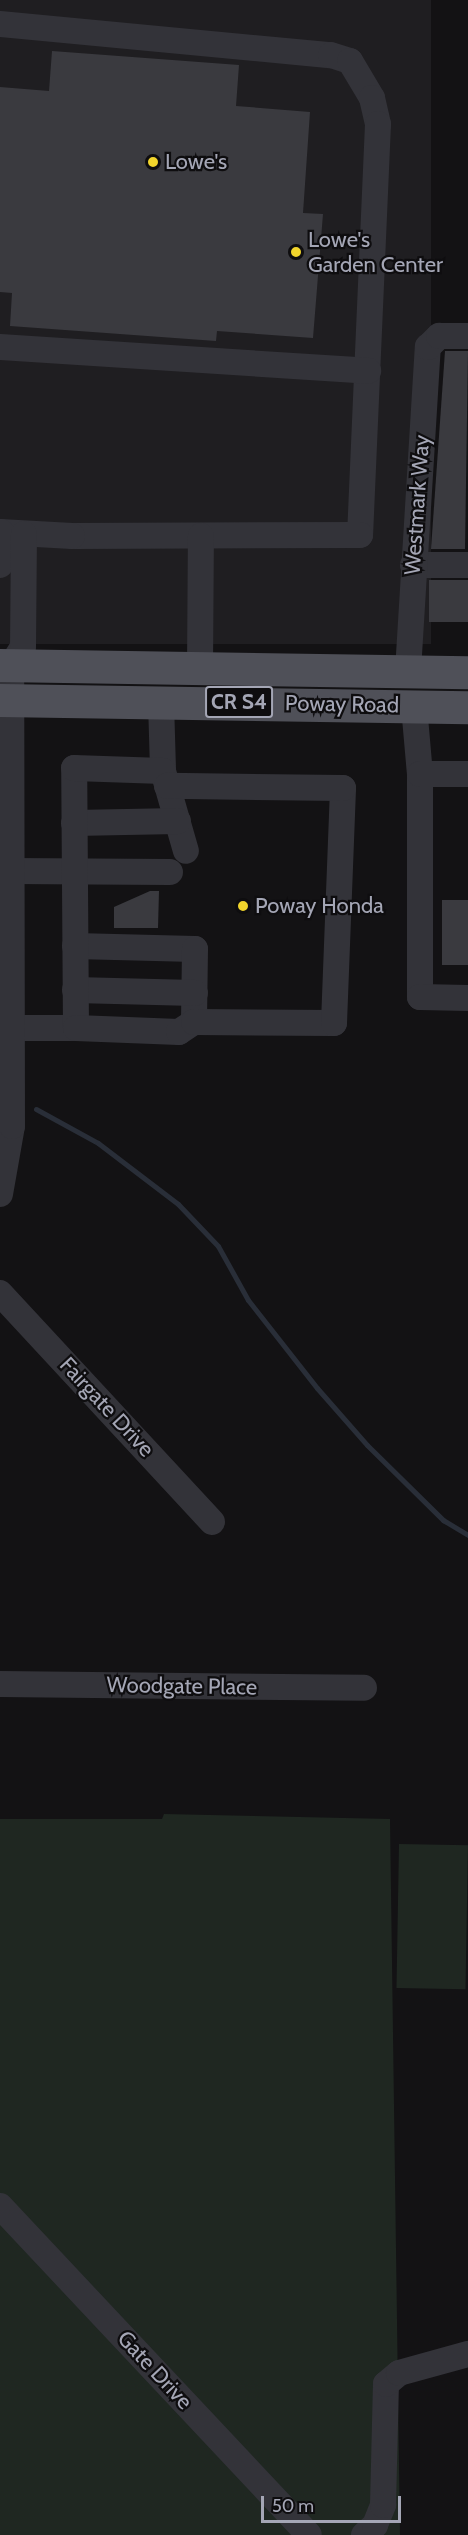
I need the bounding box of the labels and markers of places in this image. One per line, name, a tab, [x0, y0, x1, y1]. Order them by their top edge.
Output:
place label: Lowe's	[165, 149, 227, 175]
marker: Lowe's	[146, 155, 160, 169]
place label: Lowe's Garden Center	[308, 226, 443, 278]
marker: Lowe's Garden Center	[289, 245, 303, 259]
place label: Poway Honda	[255, 893, 384, 919]
marker: Poway Honda	[236, 899, 250, 913]

